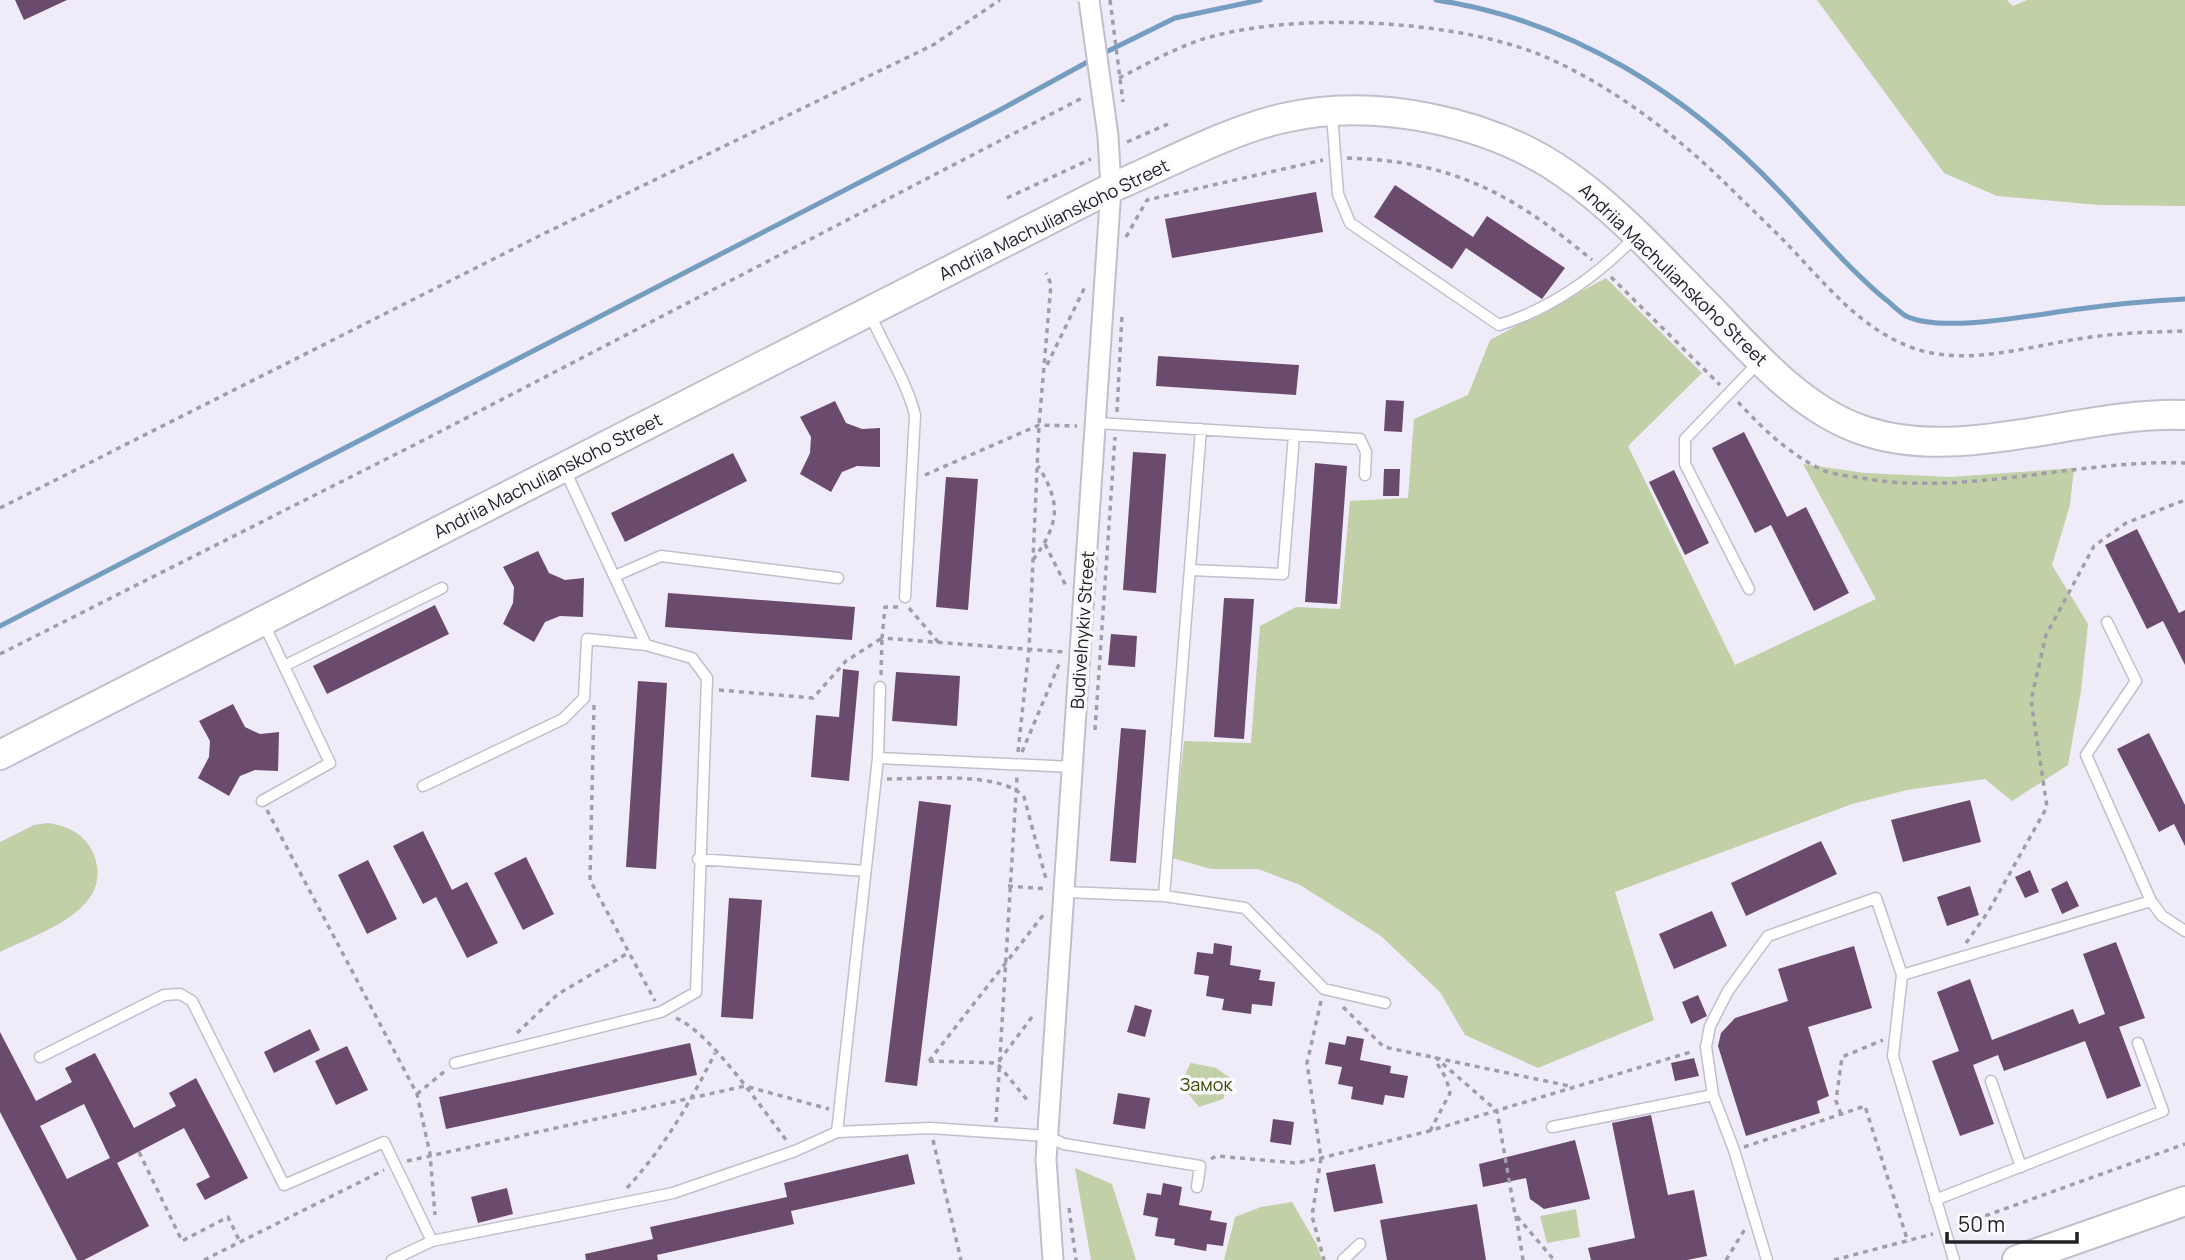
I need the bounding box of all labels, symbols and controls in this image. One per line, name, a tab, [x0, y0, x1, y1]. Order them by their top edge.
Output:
street label: Andriia Machulianskoho Street	[934, 153, 1173, 285]
street label: Andriia Machulianskoho Street	[1574, 178, 1773, 371]
street label: Andriia Machulianskoho Street	[429, 407, 666, 543]
street label: Budivelnykiv Street	[1064, 550, 1100, 710]
park label: Замок	[1180, 1072, 1233, 1096]
scale bar	[1947, 1200, 2076, 1244]
text: 50 m	[1958, 1210, 2005, 1238]

